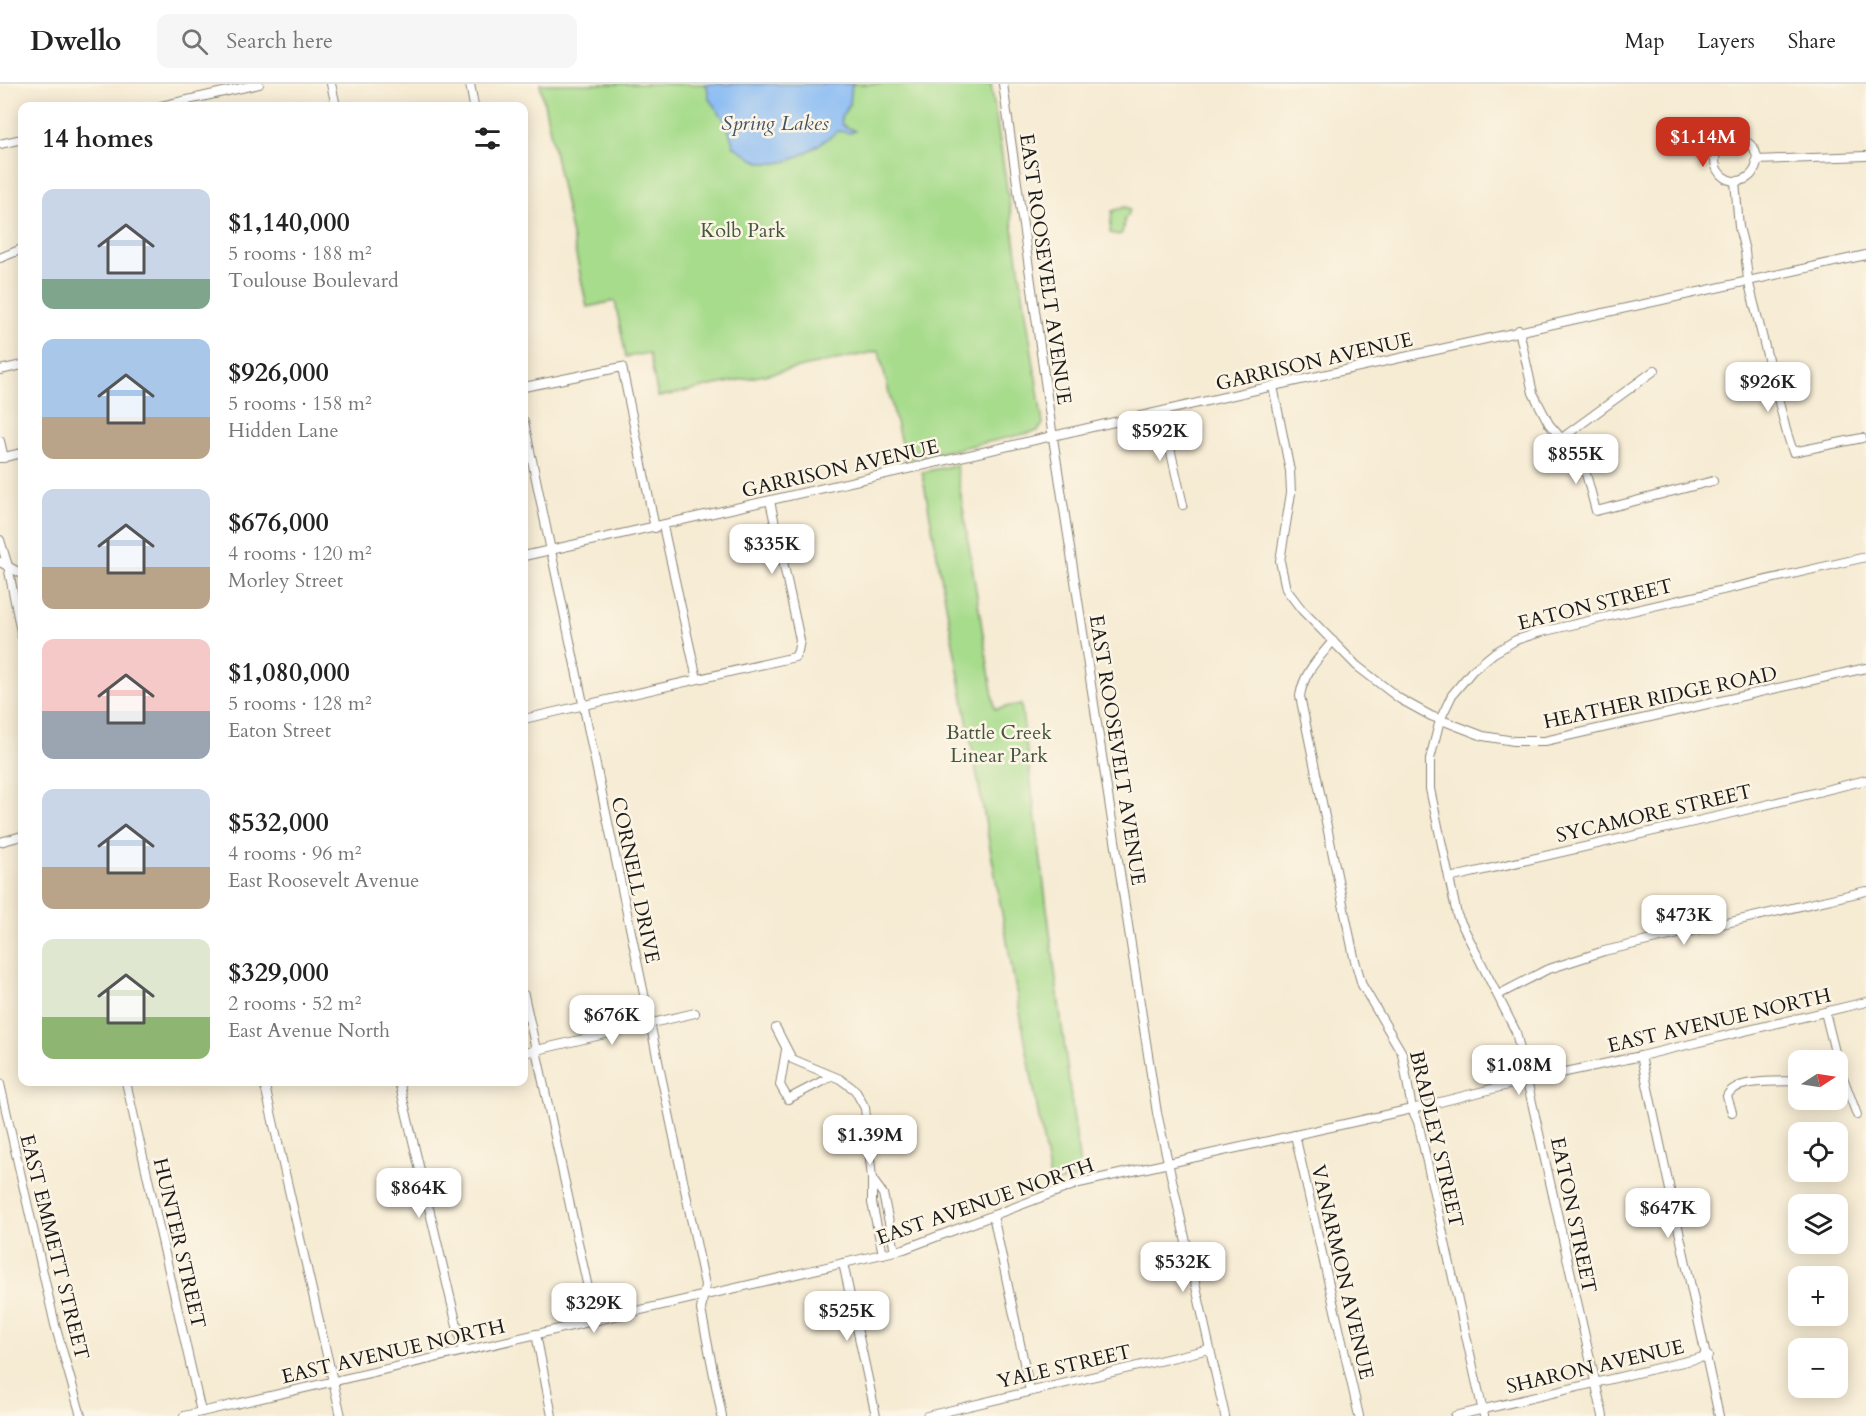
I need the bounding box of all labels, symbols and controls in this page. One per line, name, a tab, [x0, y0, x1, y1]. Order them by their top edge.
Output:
search box	[157, 14, 577, 68]
text: Dwello	[30, 22, 121, 60]
icon: search	[178, 25, 211, 58]
text: Search here	[226, 26, 333, 56]
text: Map	[1625, 27, 1665, 56]
text: Layers	[1698, 27, 1755, 56]
text: Share	[1788, 27, 1836, 56]
water label: Spring Lakes	[721, 109, 829, 138]
pin: $1.14M	[1654, 117, 1752, 168]
text: 14 homes	[42, 121, 153, 156]
icon: filters	[471, 122, 504, 155]
text: $1.14M	[1670, 123, 1736, 150]
street label: EAST ROOSEVELT AVENUE	[1013, 132, 1078, 406]
text: $1,140,000	[228, 205, 350, 240]
icon: home	[90, 213, 162, 285]
park label: Kolb Park	[700, 217, 786, 244]
text: 5 rooms · 188 m²	[228, 240, 372, 267]
text: Toulouse Boulevard	[228, 267, 399, 294]
street label: GARRISON AVENUE	[1213, 326, 1415, 397]
text: $926,000	[228, 355, 329, 390]
pin: $926K	[1726, 362, 1810, 413]
icon: home	[90, 363, 162, 435]
text: $926K	[1739, 368, 1797, 395]
text: 5 rooms · 158 m²	[228, 390, 372, 417]
pin: $592K	[1118, 411, 1202, 462]
text: Hidden Lane	[228, 417, 339, 444]
text: $592K	[1131, 417, 1189, 444]
street label: GARRISON AVENUE	[739, 433, 941, 504]
pin: $855K	[1534, 434, 1618, 485]
text: $855K	[1547, 440, 1605, 467]
text: $676,000	[228, 505, 329, 540]
icon: home	[90, 513, 162, 585]
pin: $335K	[730, 524, 814, 575]
text: $335K	[743, 530, 801, 557]
text: 4 rooms · 120 m²	[228, 540, 372, 567]
text: Morley Street	[228, 567, 343, 594]
street label: EATON STREET	[1515, 572, 1676, 637]
street label: EAST ROOSEVELT AVENUE	[1083, 613, 1152, 887]
text: $1,080,000	[228, 655, 350, 690]
street label: HEATHER RIDGE ROAD	[1541, 660, 1779, 735]
icon: home	[90, 663, 162, 735]
text: 5 rooms · 128 m²	[228, 690, 372, 717]
text: Eaton Street	[228, 717, 331, 744]
park label: Battle Creek Linear Park	[946, 719, 1052, 769]
street label: SYCAMORE STREET	[1554, 778, 1755, 849]
street label: CORNELL DRIVE	[605, 794, 666, 966]
text: $532,000	[228, 805, 329, 840]
icon: home	[90, 813, 162, 885]
text: 4 rooms · 96 m²	[228, 840, 361, 867]
text: East Roosevelt Avenue	[228, 867, 419, 894]
pin: $473K	[1642, 895, 1726, 946]
text: $473K	[1655, 901, 1713, 928]
text: $329,000	[228, 955, 329, 990]
icon: home	[90, 963, 162, 1035]
street label: EAST AVENUE NORTH	[1605, 982, 1834, 1059]
text: 2 rooms · 52 m²	[228, 990, 361, 1017]
pin: $676K	[570, 995, 654, 1046]
text: $676K	[583, 1001, 641, 1028]
text: East Avenue North	[228, 1017, 390, 1044]
pin: $1.08M	[1470, 1045, 1568, 1096]
street label: BRADLEY STREET	[1403, 1048, 1470, 1230]
north arrow	[1788, 1050, 1848, 1110]
map controls	[1788, 1050, 1848, 1398]
text: $1.08M	[1486, 1051, 1552, 1078]
pin: $1.39M	[821, 1115, 919, 1166]
text: $1.39M	[837, 1121, 903, 1148]
button: locate	[1788, 1122, 1848, 1182]
street label: EAST EMMETT STREET	[13, 1131, 96, 1363]
street label: EATON STREET	[1544, 1135, 1603, 1296]
street label: EAST AVENUE NORTH	[873, 1151, 1098, 1251]
street label: HUNTER STREET	[147, 1155, 212, 1331]
street label: VANARMON AVENUE	[1305, 1162, 1380, 1382]
pin: $864K	[377, 1168, 461, 1219]
text: $864K	[390, 1174, 448, 1201]
pin: $647K	[1626, 1188, 1710, 1239]
text: $647K	[1639, 1194, 1697, 1221]
button: layers	[1788, 1194, 1848, 1254]
pin: $532K	[1141, 1242, 1225, 1293]
text: $532K	[1154, 1248, 1212, 1275]
button: +	[1788, 1266, 1848, 1326]
pin: $329K	[552, 1283, 636, 1334]
text: $329K	[565, 1289, 623, 1316]
pin: $525K	[805, 1291, 889, 1342]
text: $525K	[818, 1297, 876, 1324]
street label: EAST AVENUE NORTH	[279, 1313, 508, 1390]
street label: SHARON AVENUE	[1504, 1333, 1687, 1400]
street label: YALE STREET	[994, 1338, 1134, 1395]
button: −	[1788, 1338, 1848, 1398]

